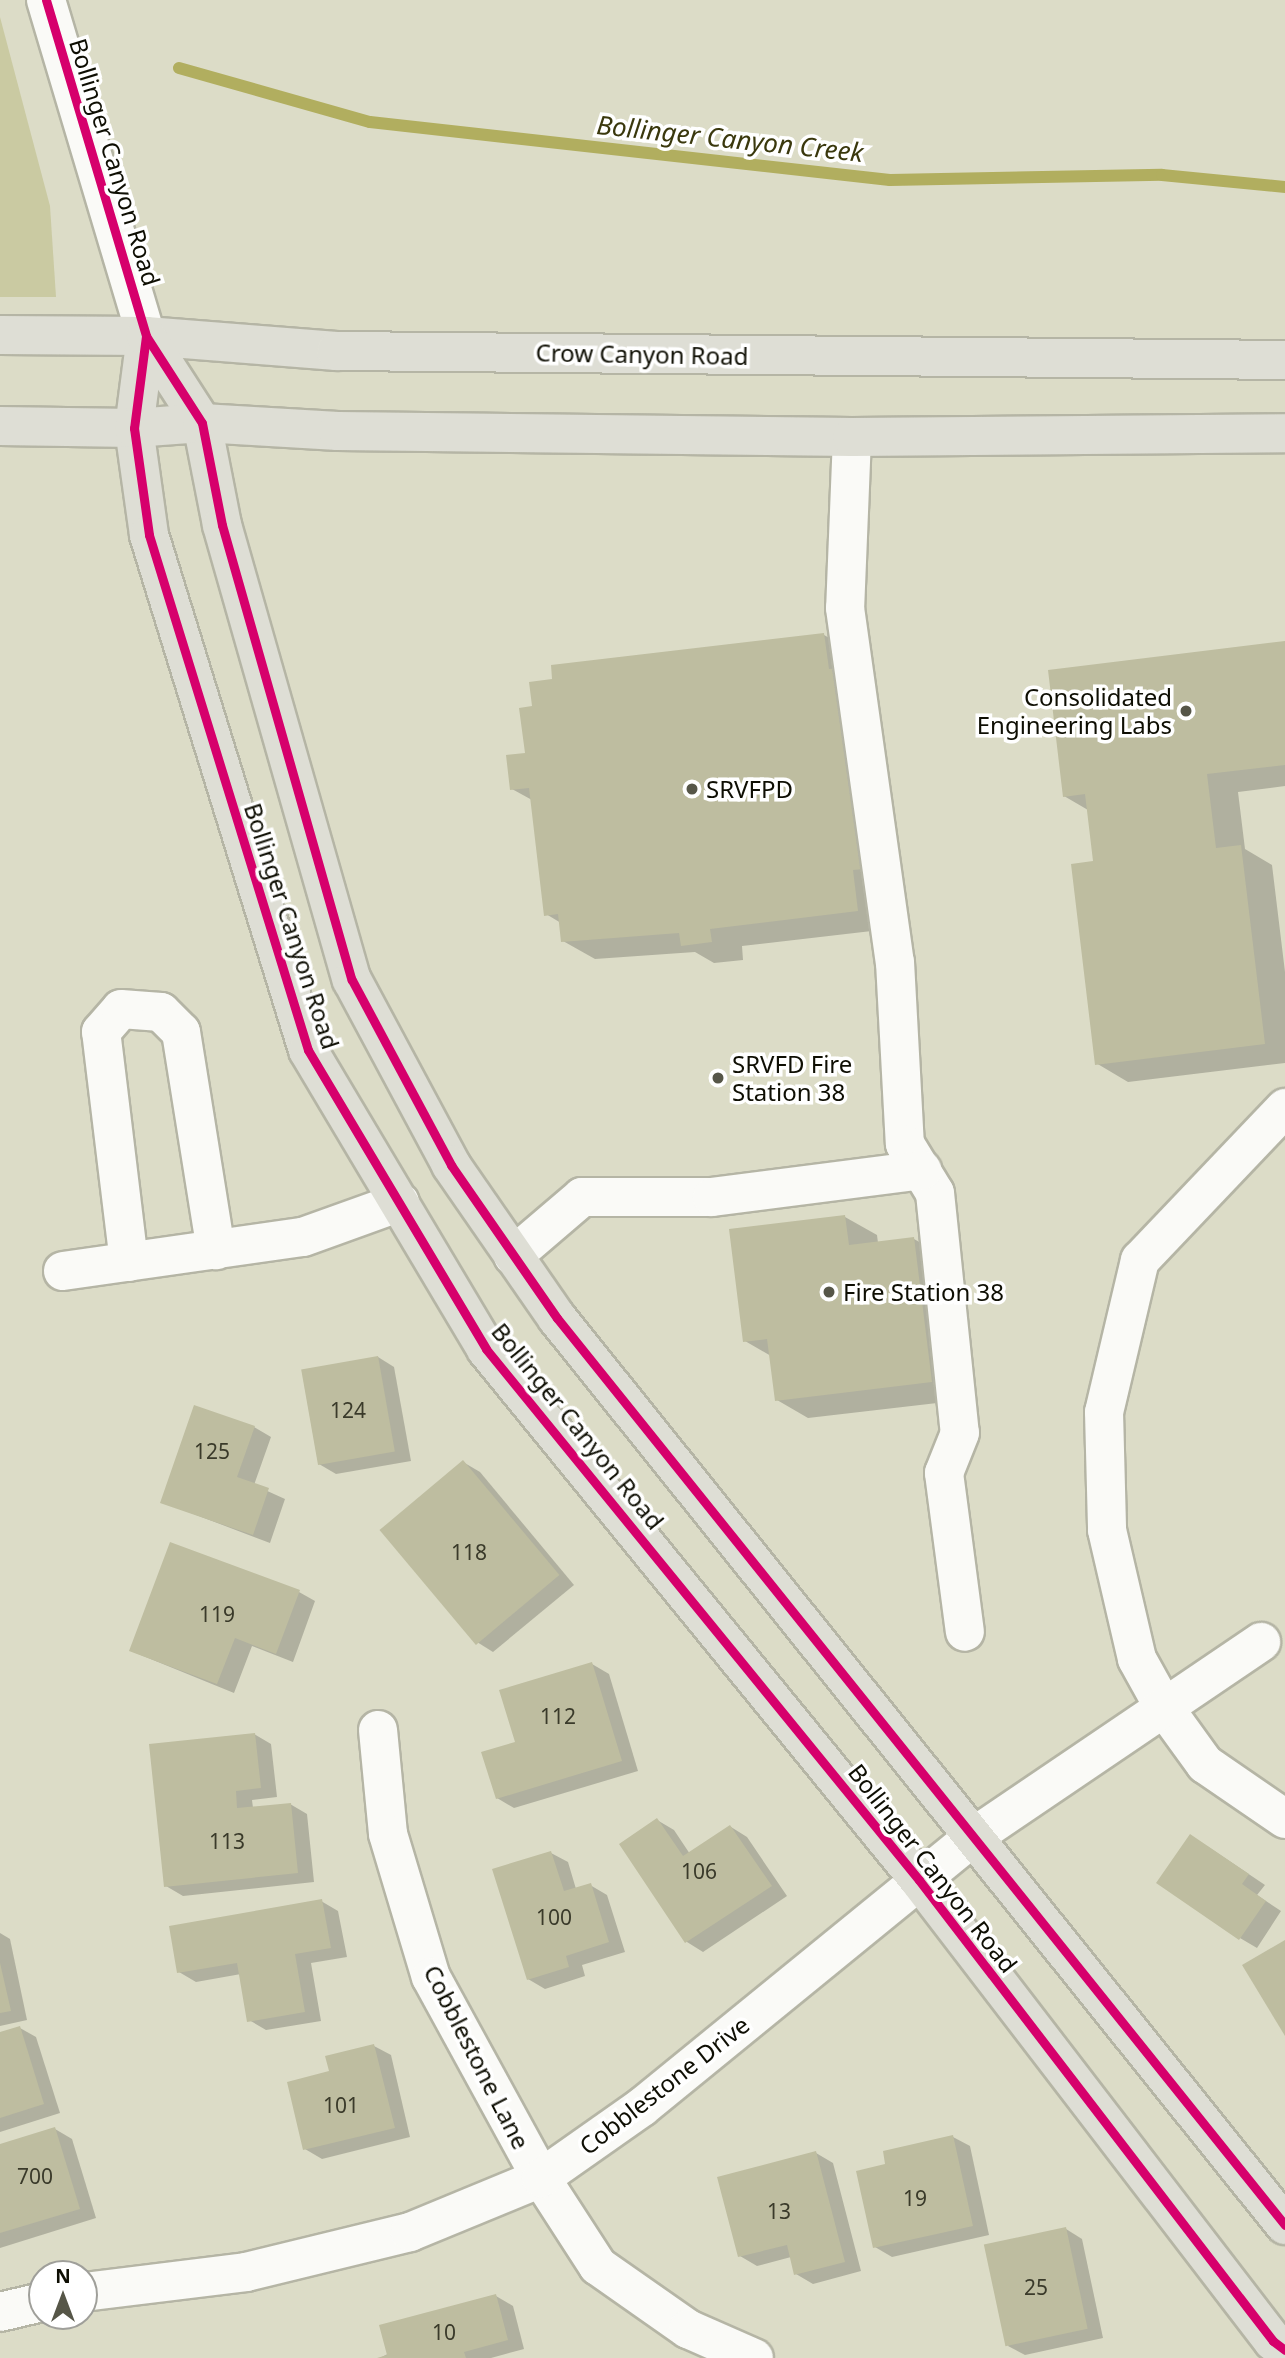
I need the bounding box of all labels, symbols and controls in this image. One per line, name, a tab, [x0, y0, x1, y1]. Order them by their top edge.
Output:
street label: Bollinger Canyon Road	[64, 35, 166, 289]
water label: Bollinger Canyon Creek	[595, 109, 865, 169]
street label: Crow Canyon Road	[535, 338, 749, 370]
place label: Consolidated Engineering Labs	[977, 683, 1172, 739]
marker: Consolidated Engineering Labs	[1178, 703, 1194, 719]
place label: SRVFPD	[706, 775, 793, 803]
marker: SRVFPD	[684, 781, 700, 797]
street label: Bollinger Canyon Road	[239, 799, 345, 1053]
place label: SRVFD Fire Station 38	[732, 1050, 852, 1106]
marker: SRVFD Fire Station 38	[710, 1070, 726, 1086]
place label: Fire Station 38	[843, 1278, 1004, 1306]
marker: Fire Station 38	[821, 1284, 837, 1300]
street label: Bollinger Canyon Road	[486, 1317, 670, 1535]
house number: 124	[330, 1397, 366, 1423]
house number: 125	[194, 1438, 230, 1464]
house number: 118	[451, 1539, 487, 1565]
house number: 119	[199, 1601, 235, 1627]
house number: 112	[540, 1703, 576, 1729]
street label: Bollinger Canyon Road	[843, 1758, 1023, 1978]
house number: 113	[209, 1828, 245, 1854]
house number: 106	[681, 1858, 717, 1884]
house number: 100	[536, 1904, 572, 1930]
street label: Cobblestone Lane	[418, 1960, 536, 2154]
street label: Cobblestone Drive	[573, 2010, 755, 2160]
house number: 101	[323, 2092, 359, 2118]
house number: 700	[17, 2163, 53, 2189]
house number: 19	[903, 2185, 927, 2211]
house number: 13	[767, 2198, 791, 2224]
north arrow	[28, 2260, 98, 2330]
text: N	[55, 2263, 71, 2289]
house number: 25	[1024, 2274, 1048, 2300]
house number: 10	[432, 2319, 456, 2345]

